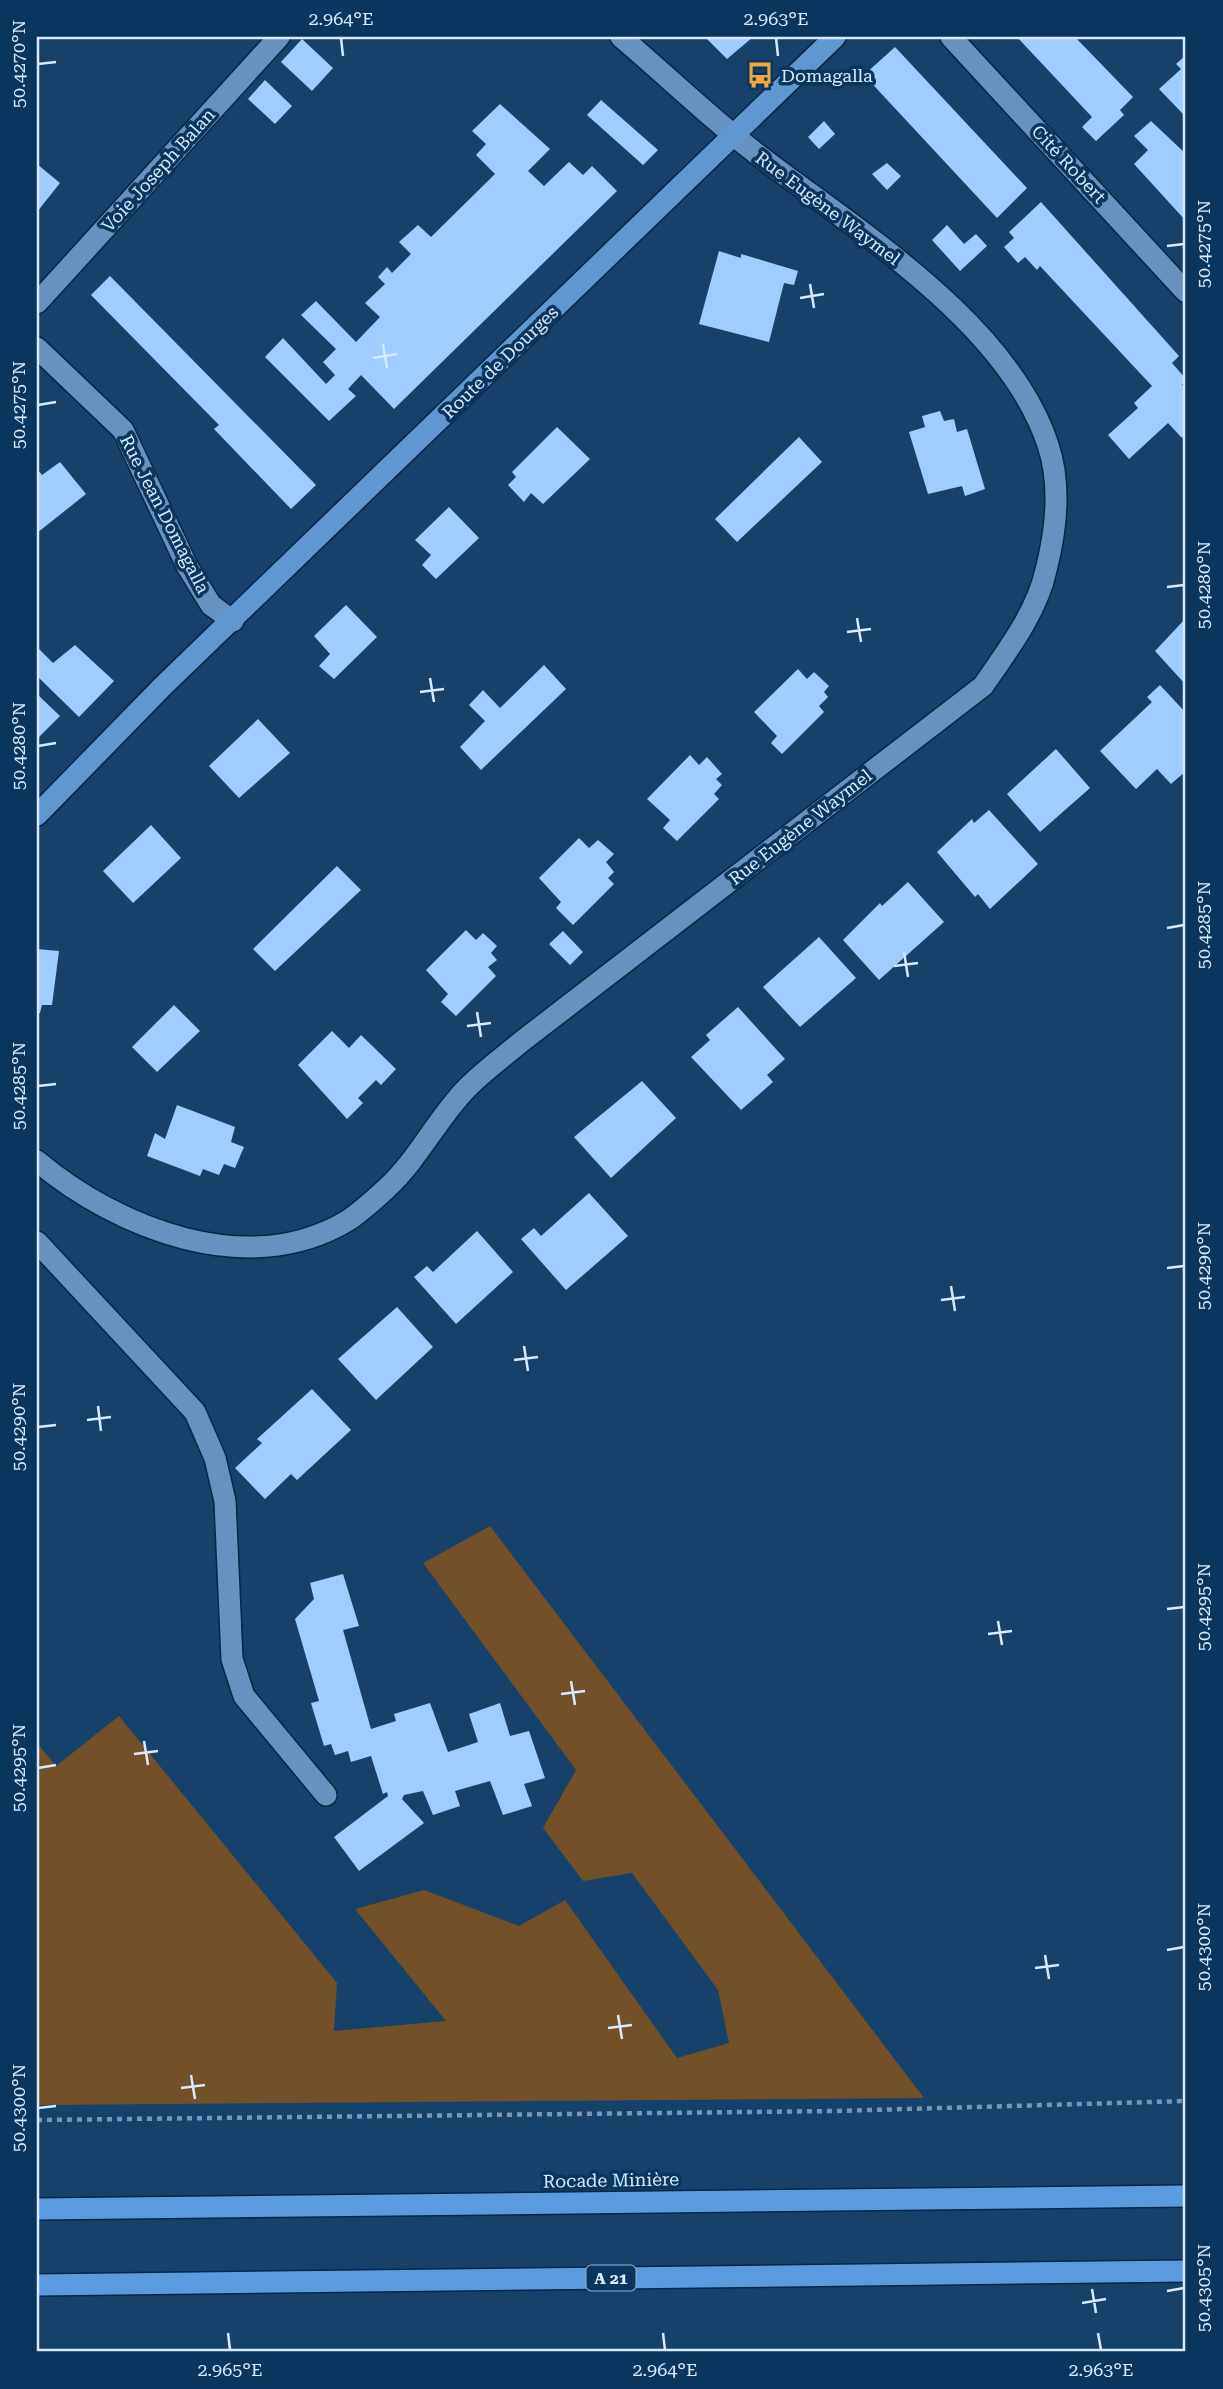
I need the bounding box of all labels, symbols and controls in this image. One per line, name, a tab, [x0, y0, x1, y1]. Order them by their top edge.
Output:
text: 2.964°E	[308, 8, 374, 29]
text: 2.963°E	[743, 8, 809, 29]
text: 50.4270°N	[8, 20, 29, 108]
bus stop icon: Domagalla	[745, 60, 775, 90]
place label: Domagalla	[781, 65, 873, 86]
street label: Voie Joseph Balan	[97, 104, 219, 236]
street label: Cité Robert	[1028, 121, 1111, 208]
street label: Rue Eugène Waymel	[752, 147, 905, 269]
text: 50.4275°N	[1193, 200, 1214, 288]
street label: Route de Dourges	[438, 301, 562, 423]
text: 50.4275°N	[8, 361, 29, 449]
street label: Rue Jean Domagalla	[116, 431, 214, 597]
text: 50.4280°N	[1193, 541, 1214, 629]
text: 50.4280°N	[8, 702, 29, 790]
street label: Rue Eugène Waymel	[724, 764, 876, 889]
text: 50.4285°N	[1193, 881, 1214, 969]
text: 50.4285°N	[8, 1042, 29, 1130]
text: 50.4290°N	[1193, 1222, 1214, 1310]
text: 50.4290°N	[8, 1383, 29, 1471]
text: 50.4295°N	[1193, 1563, 1214, 1651]
text: 50.4295°N	[8, 1724, 29, 1812]
text: 50.4300°N	[1193, 1903, 1214, 1991]
text: 50.4300°N	[8, 2064, 29, 2152]
street label: Rocade Minière	[543, 2168, 679, 2192]
text: 50.4305°N	[1193, 2244, 1214, 2332]
road number: A 21	[586, 2266, 636, 2290]
text: 2.965°E	[197, 2359, 263, 2380]
text: 2.964°E	[632, 2359, 698, 2380]
text: 2.963°E	[1068, 2359, 1134, 2380]

